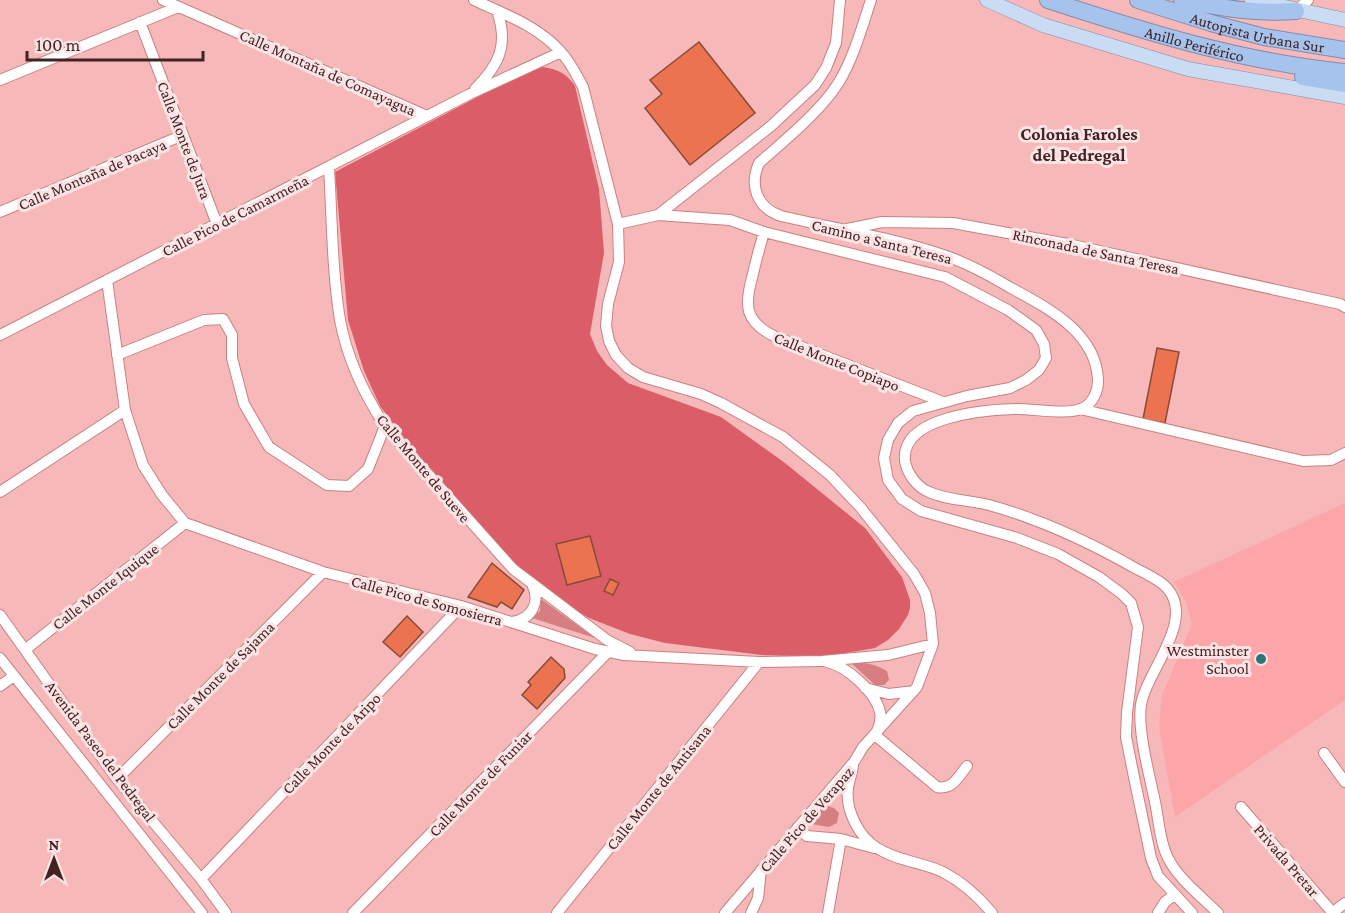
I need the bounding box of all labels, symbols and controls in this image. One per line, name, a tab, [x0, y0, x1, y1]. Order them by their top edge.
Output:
street label: Autopista Urbana Sur	[1188, 9, 1326, 56]
street label: Anillo Periférico	[1143, 23, 1246, 65]
scale bar	[27, 24, 202, 62]
street label: Calle Montaña de Comayagua	[237, 26, 419, 120]
text: 100 m	[36, 35, 81, 55]
street label: Calle Monte de Jura	[153, 79, 215, 202]
district label: Colonia Faroles del Pedregal	[1020, 124, 1138, 165]
street label: Calle Montaña de Pacaya	[16, 135, 170, 214]
street label: Calle Pico de Camarmeña	[159, 171, 312, 260]
street label: Camino a Santa Teresa	[810, 216, 954, 267]
street label: Rinconada de Santa Teresa	[1011, 226, 1181, 278]
street label: Calle Monte Copiapo	[771, 329, 902, 395]
street label: Calle Monte de Sueve	[373, 411, 474, 526]
street label: Calle Monte Iquique	[49, 540, 162, 634]
street label: Calle Pico de Somosierra	[350, 572, 505, 629]
street label: Calle Monte de Sajama	[163, 618, 279, 733]
place label: Westminster School	[1167, 642, 1249, 677]
marker: Westminster School	[1254, 652, 1268, 666]
street label: Avenida Paseo del Pedregal	[41, 678, 159, 826]
street label: Calle Monte de Aripo	[279, 689, 385, 798]
street label: Calle Monte de Antisana	[603, 721, 714, 853]
street label: Calle Monte de Funiar	[425, 727, 536, 840]
street label: Calle Pico de Verapaz	[756, 763, 858, 876]
street label: Privada Pretar	[1251, 821, 1323, 900]
north arrow	[24, 829, 84, 889]
text: N	[49, 836, 60, 853]

